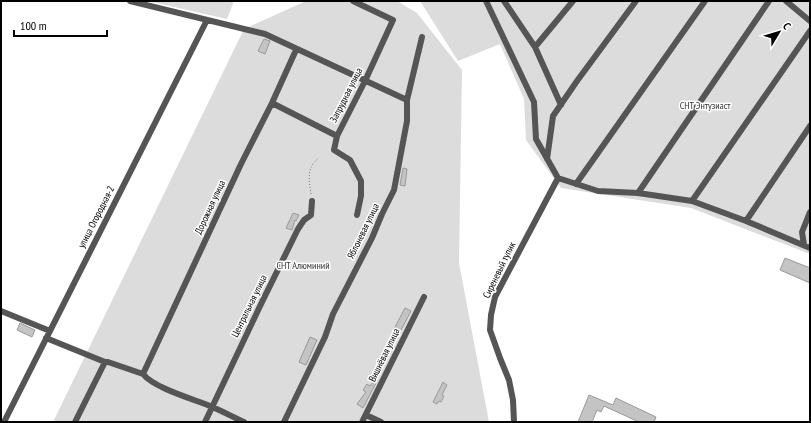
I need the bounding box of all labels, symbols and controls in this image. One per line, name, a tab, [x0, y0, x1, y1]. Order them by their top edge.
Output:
scale bar	[14, 12, 107, 38]
north arrow	[759, 12, 799, 52]
text: 100 m	[20, 18, 47, 33]
text: С	[780, 20, 794, 32]
street label: Запрудная улица	[327, 65, 365, 125]
park label: СНТ Энтузиаст	[680, 99, 731, 112]
street label: Дорожная улица	[192, 178, 228, 236]
street label: улица Огородная-2	[75, 184, 117, 250]
street label: Яблоневая улица	[344, 201, 382, 261]
street label: Сиреневый тупик	[480, 239, 518, 300]
park label: СНТ Алюминий	[276, 259, 330, 272]
street label: Центральная улица	[228, 273, 270, 339]
street label: Вишнёвая улица	[365, 326, 403, 384]

